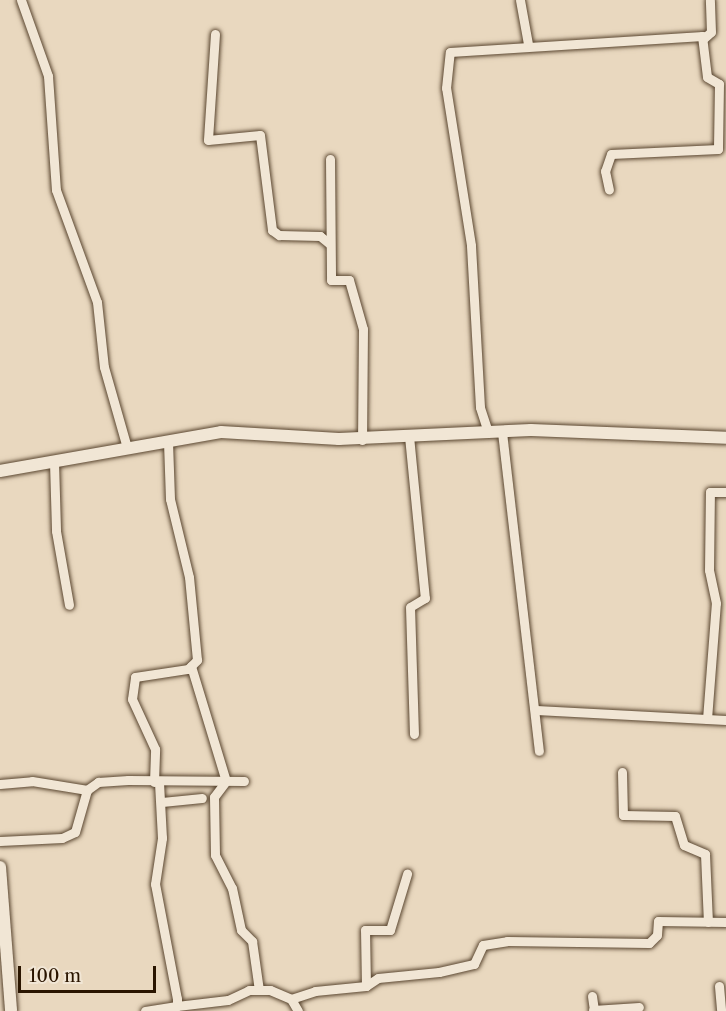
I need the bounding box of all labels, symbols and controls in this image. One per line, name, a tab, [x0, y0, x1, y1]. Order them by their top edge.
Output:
scale bar	[21, 954, 159, 992]
text: 100 m	[29, 965, 81, 987]

